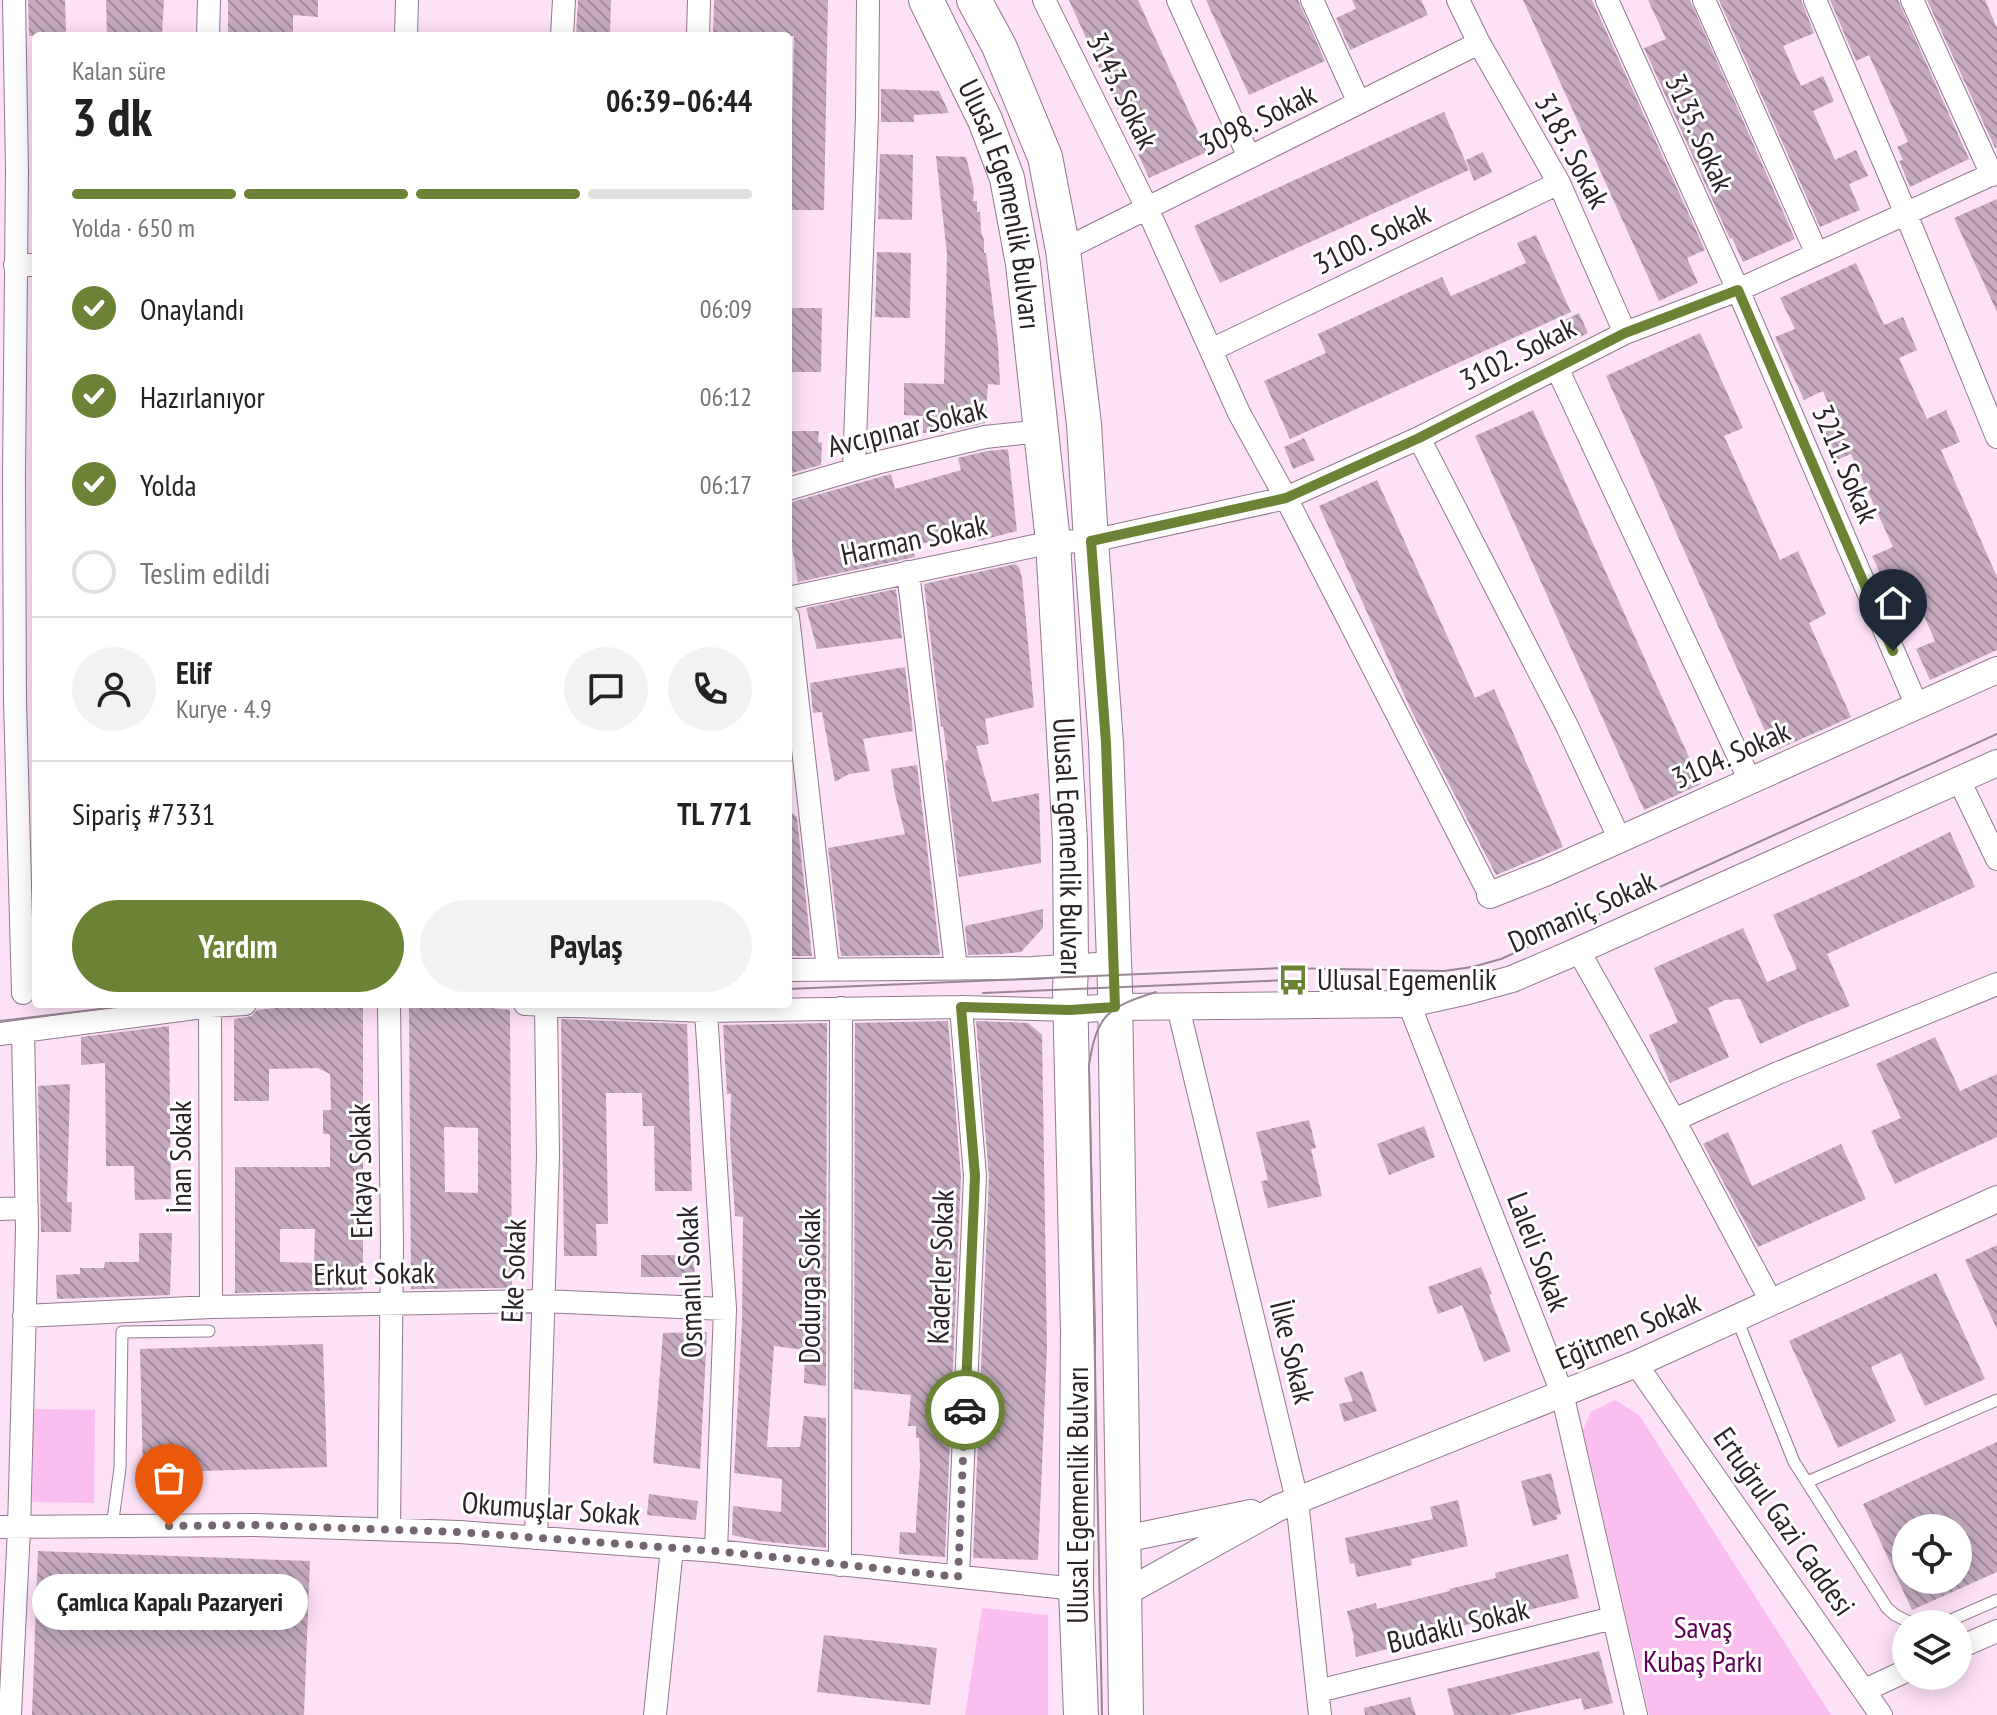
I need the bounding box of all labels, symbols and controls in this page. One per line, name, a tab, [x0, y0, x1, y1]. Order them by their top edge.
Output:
street label: 3143. Sokak	[1078, 26, 1168, 155]
text: Kalan süre	[72, 54, 166, 87]
street label: 3135. Sokak	[1657, 67, 1744, 198]
street label: Ulusal Egemenlik Bulvarı	[950, 72, 1051, 331]
street label: 3098. Sokak	[1193, 74, 1322, 164]
text: 06:39–06:44	[606, 81, 752, 120]
text: 3 dk	[72, 83, 152, 150]
street label: 3185. Sokak	[1527, 86, 1620, 215]
street label: 3100. Sokak	[1307, 193, 1436, 283]
text: Yolda · 650 m	[72, 211, 195, 244]
icon: check	[72, 286, 116, 330]
text: Onaylandı	[140, 289, 245, 328]
text: 06:09	[700, 292, 752, 325]
street label: 3102. Sokak	[1453, 307, 1582, 398]
icon: check	[72, 374, 116, 418]
text: Hazırlanıyor	[140, 377, 265, 416]
text: 06:12	[700, 380, 752, 413]
street label: Avcıpınar Sokak	[823, 388, 991, 465]
street label: 3211. Sokak	[1804, 398, 1889, 529]
icon: check	[72, 462, 116, 506]
text: Yolda	[140, 465, 196, 504]
text: 06:17	[700, 468, 752, 501]
street label: Harman Sokak	[837, 504, 991, 573]
text: Teslim edildi	[140, 553, 271, 592]
pin	[1859, 569, 1927, 651]
icon: home	[1871, 581, 1915, 625]
button: person	[72, 647, 156, 731]
button: chat	[564, 647, 648, 731]
button: phone	[668, 647, 752, 731]
text: Elif	[176, 653, 211, 692]
text: Kurye · 4.9	[176, 692, 272, 725]
street label: 3104. Sokak	[1665, 710, 1796, 797]
street label: Ulusal Egemenlik Bulvarı	[1045, 717, 1092, 976]
text: Sipariş #7331	[72, 794, 215, 833]
text: TL 771	[677, 794, 752, 833]
street label: Domaniç Sokak	[1502, 861, 1662, 960]
button: Yardım	[72, 900, 404, 992]
button: Paylaş	[420, 900, 752, 992]
place label: Ulusal Egemenlik	[1317, 959, 1497, 998]
bus stop icon: Ulusal Egemenlik	[1276, 963, 1310, 997]
street label: İnan Sokak	[160, 1100, 199, 1213]
street label: Erkaya Sokak	[339, 1103, 380, 1239]
street label: Laleli Sokak	[1499, 1186, 1580, 1317]
street label: Kaderler Sokak	[917, 1189, 962, 1345]
street label: Osmanlı Sokak	[666, 1205, 711, 1359]
street label: Dodurga Sokak	[789, 1208, 828, 1364]
street label: Eke Sokak	[491, 1218, 534, 1324]
street label: Erkut Sokak	[313, 1252, 435, 1293]
street label: Eğitmen Sokak	[1549, 1282, 1706, 1377]
street label: İlke Sokak	[1262, 1296, 1325, 1408]
street label: Ulusal Egemenlik Bulvarı	[1057, 1366, 1096, 1624]
courier	[925, 1370, 1005, 1450]
icon: car	[943, 1388, 987, 1432]
street label: Ertuğrul Gazi Caddesi	[1706, 1419, 1865, 1623]
pin	[135, 1444, 203, 1526]
icon: bag	[147, 1456, 191, 1500]
street label: Okumuşlar Sokak	[461, 1482, 642, 1533]
map controls	[1892, 1514, 1972, 1690]
button: locate	[1892, 1514, 1972, 1594]
callout: Çamlıca Kapalı Pazaryeri	[31, 1574, 307, 1630]
text: Çamlıca Kapalı Pazaryeri	[57, 1585, 283, 1618]
street label: Budaklı Sokak	[1383, 1588, 1533, 1661]
park label: Savaş Kubaş Parkı	[1643, 1607, 1763, 1680]
button: layers	[1892, 1610, 1972, 1690]

